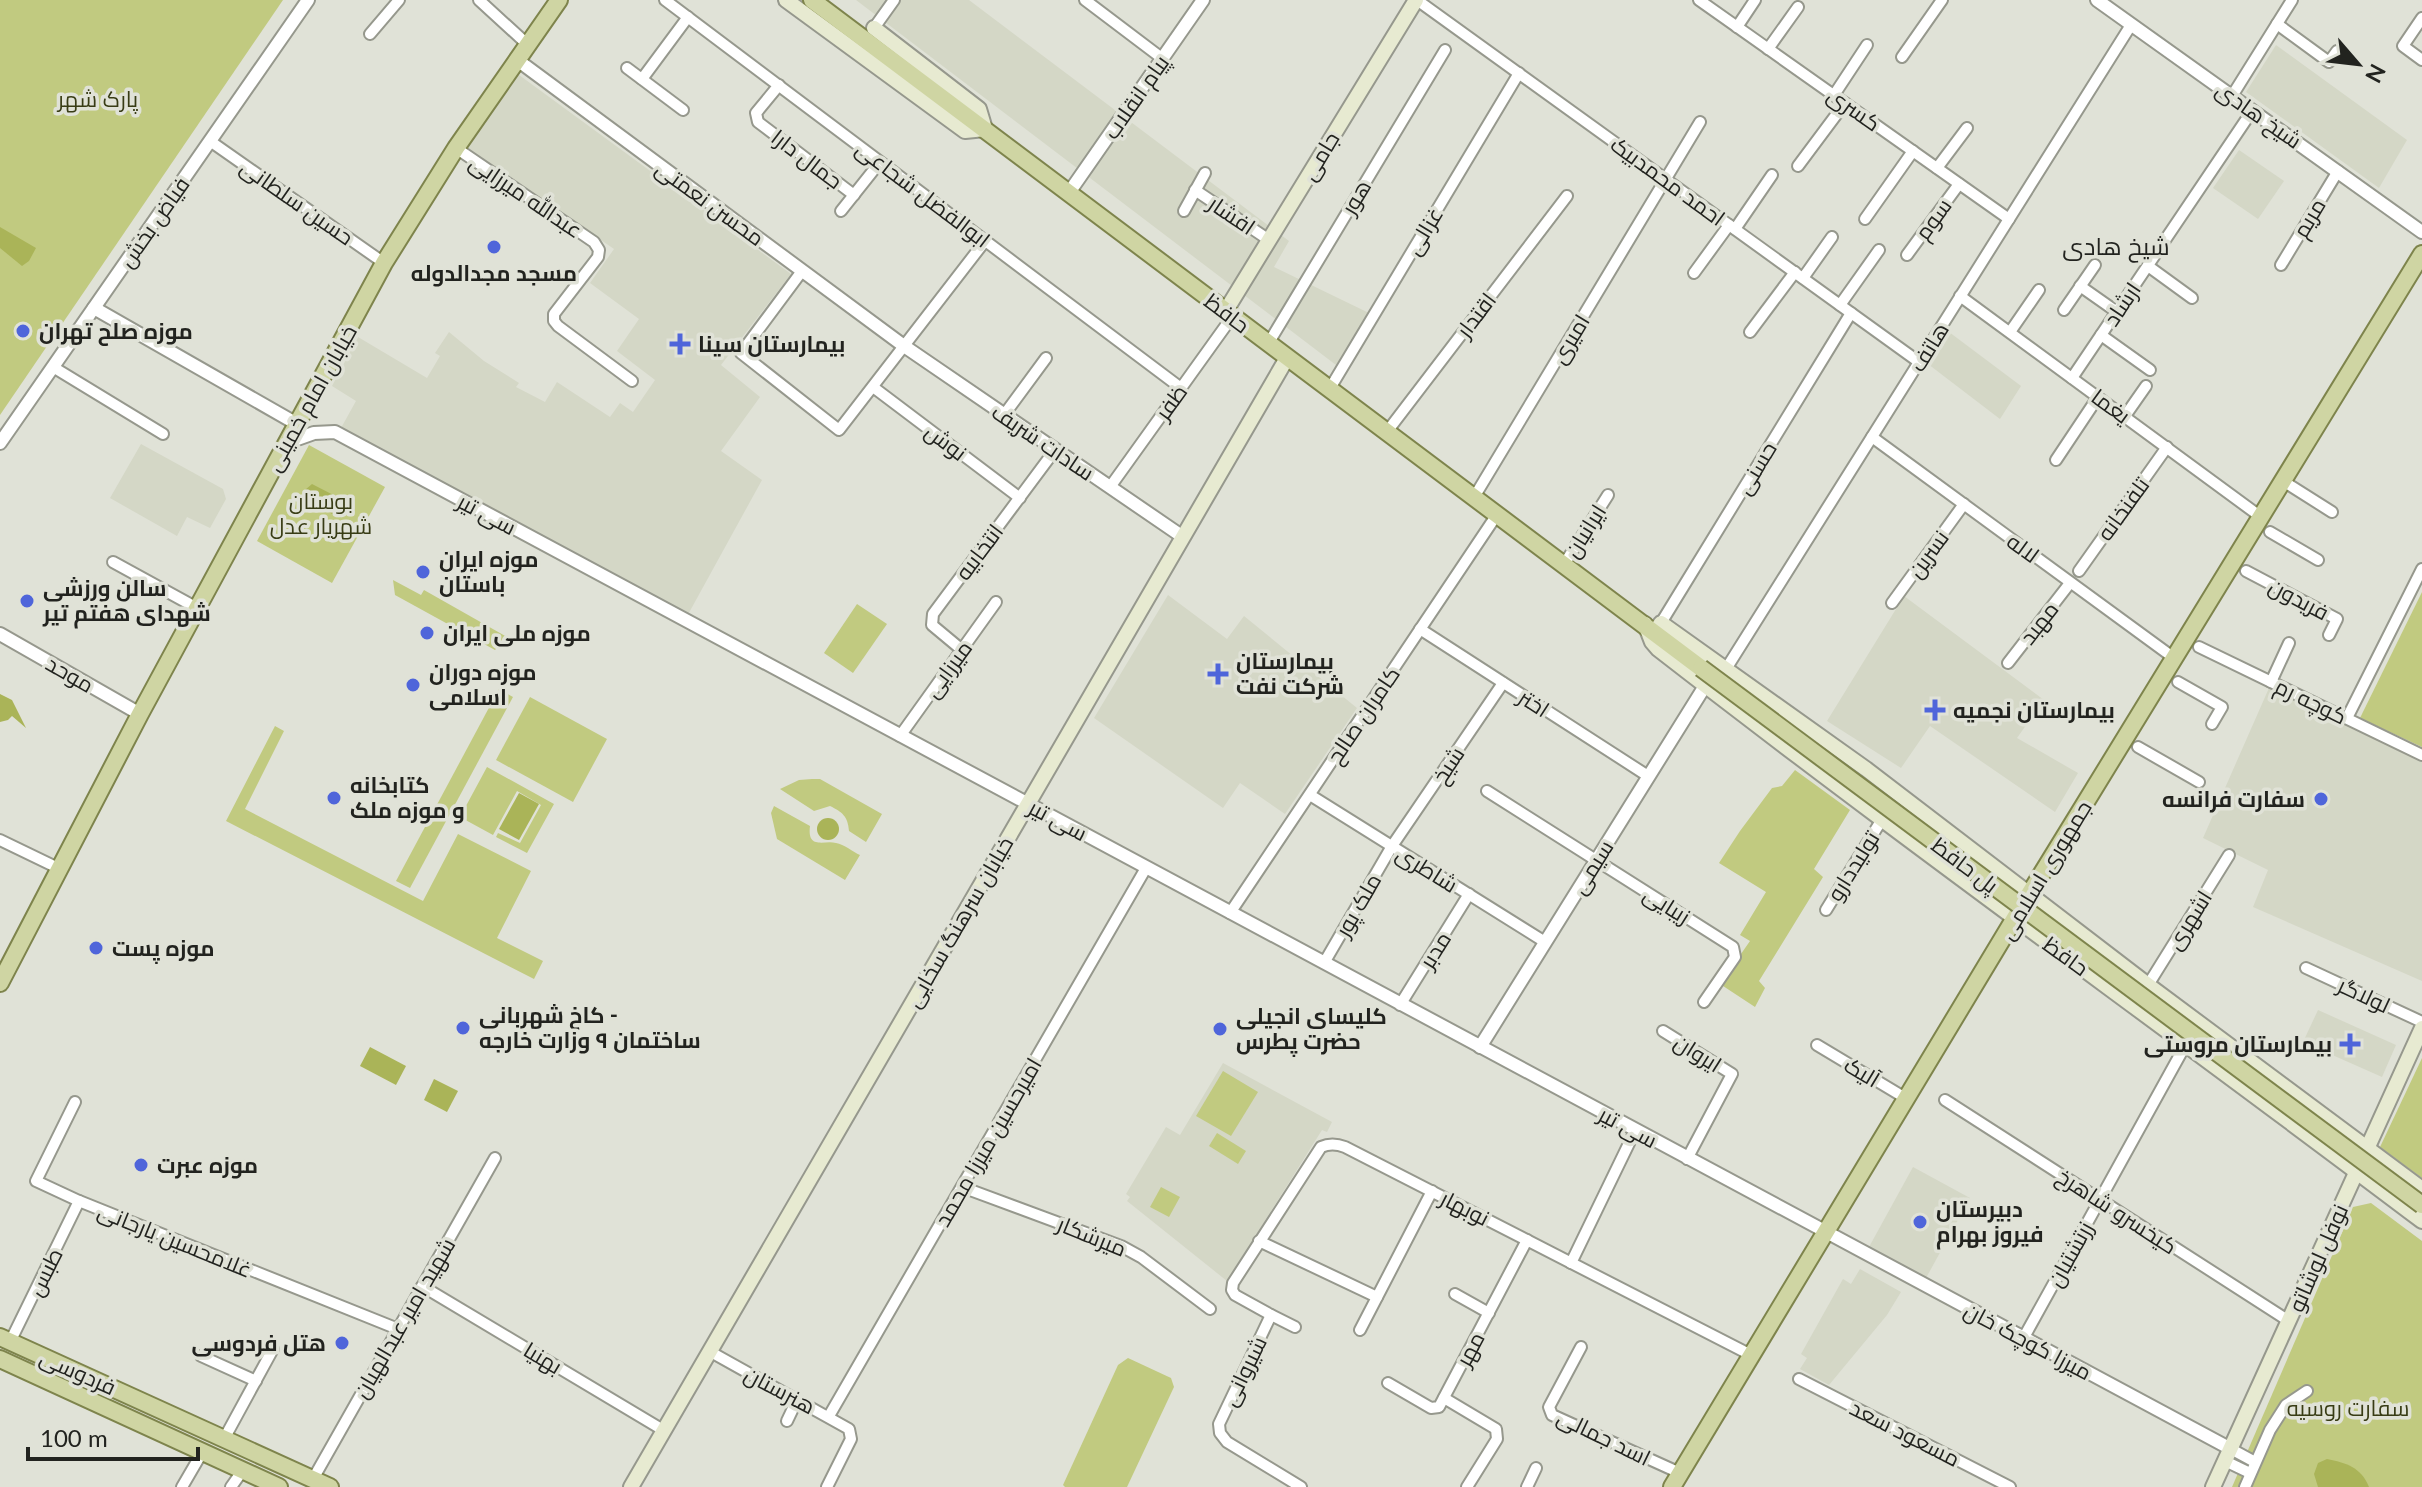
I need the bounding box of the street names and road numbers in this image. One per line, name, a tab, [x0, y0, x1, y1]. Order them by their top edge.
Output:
street label: پیام انقلاب	[1097, 49, 1177, 146]
street label: شیخ هادی	[2210, 75, 2307, 156]
street label: کسری	[1823, 81, 1886, 136]
street label: جمال دارا	[766, 123, 848, 194]
street label: جامی	[1295, 126, 1345, 186]
street label: احمد محمدبیک	[1606, 130, 1731, 231]
street label: ابوالفضل شجاعی	[850, 134, 996, 254]
street label: عبدالله میرزایی	[464, 148, 588, 244]
street label: حسین سلطانی	[235, 153, 359, 251]
street label: محسن نعمتی	[650, 154, 770, 252]
street label: فیاض بخش	[112, 171, 196, 273]
street label: هور	[1334, 174, 1376, 221]
street label: افشار	[1202, 188, 1261, 240]
street label: سوم	[1909, 193, 1959, 246]
street label: مریم	[2286, 193, 2333, 244]
street label: غزالی	[1399, 202, 1449, 260]
street label: ارشاد	[2097, 277, 2146, 331]
street label: حافظ	[1199, 287, 1255, 338]
street label: اقتدار	[1449, 287, 1501, 344]
street label: امیری	[1544, 309, 1595, 368]
street label: هاتف	[1903, 317, 1954, 376]
street label: خیابان امام خمینی	[259, 320, 365, 477]
street label: ظفر	[1148, 379, 1192, 426]
street label: یغما	[2087, 383, 2136, 429]
street label: سادات شریف	[987, 397, 1100, 486]
street label: نوش	[920, 417, 972, 467]
street label: حسنی	[1729, 436, 1783, 500]
street label: تلفنخانه	[2091, 472, 2155, 546]
street label: سی تیر	[451, 486, 521, 541]
street label: ایرانیان	[1558, 499, 1611, 562]
street label: انتخابیه	[949, 518, 1008, 585]
street label: نسرین	[1901, 525, 1955, 583]
street label: لاله	[2002, 527, 2045, 568]
street label: فریدون	[2265, 572, 2334, 626]
street label: مهبد	[2014, 596, 2064, 650]
street label: میرزایی	[918, 635, 978, 703]
street label: موحد	[41, 649, 99, 698]
street label: کامران صالح	[1320, 661, 1407, 770]
street label: کوچه رم	[2270, 672, 2352, 732]
street label: اختر	[1512, 682, 1555, 722]
street label: شیخ	[1426, 741, 1471, 789]
street label: سی تیر	[1022, 792, 1092, 847]
street label: جمهوری اسلامی	[1992, 795, 2098, 945]
street label: تولیددارو	[1821, 826, 1885, 906]
street label: خیابان سرهنگ سخایی	[899, 831, 1019, 1013]
street label: پل حافظ	[1925, 831, 2004, 900]
street label: سیمی	[1565, 835, 1619, 899]
street label: شاطری	[1392, 839, 1463, 898]
street label: ملک پور	[1328, 868, 1388, 944]
street label: زیبایی	[1638, 880, 1696, 930]
street label: اشهری	[2160, 885, 2218, 955]
street label: مدبر	[1412, 926, 1456, 975]
street label: حافظ	[2038, 930, 2094, 981]
street label: لولاگر	[2332, 970, 2395, 1018]
street label: ایروان	[1670, 1028, 1727, 1078]
street label: آلیک	[1840, 1051, 1885, 1093]
street label: امیرحسین میرزا محمد	[928, 1053, 1048, 1231]
street label: سی تیر	[1592, 1099, 1662, 1154]
street label: کیخسرو شاهرخ	[2051, 1162, 2182, 1261]
street label: نوبهار	[1434, 1183, 1494, 1232]
street label: غلامحسین یارجانی	[94, 1196, 256, 1284]
street label: نوفل لوشاتو	[2282, 1200, 2354, 1316]
street label: میرشکار	[1052, 1209, 1131, 1262]
street label: زرتشتیان	[2041, 1216, 2098, 1291]
street label: شهید امیر عبدالهیان	[347, 1233, 461, 1403]
street label: طبس	[21, 1243, 69, 1301]
street label: میرزا کوچک خان	[1959, 1296, 2096, 1387]
street label: مهر	[1448, 1327, 1491, 1373]
street label: شیروانی	[1215, 1331, 1273, 1411]
street label: بهنیا	[519, 1336, 567, 1380]
street label: فردوسی	[36, 1343, 120, 1401]
street label: هنرستان	[740, 1360, 820, 1419]
street label: مسعود سعد	[1846, 1393, 1965, 1472]
street label: اسد جمالی	[1553, 1402, 1655, 1472]

